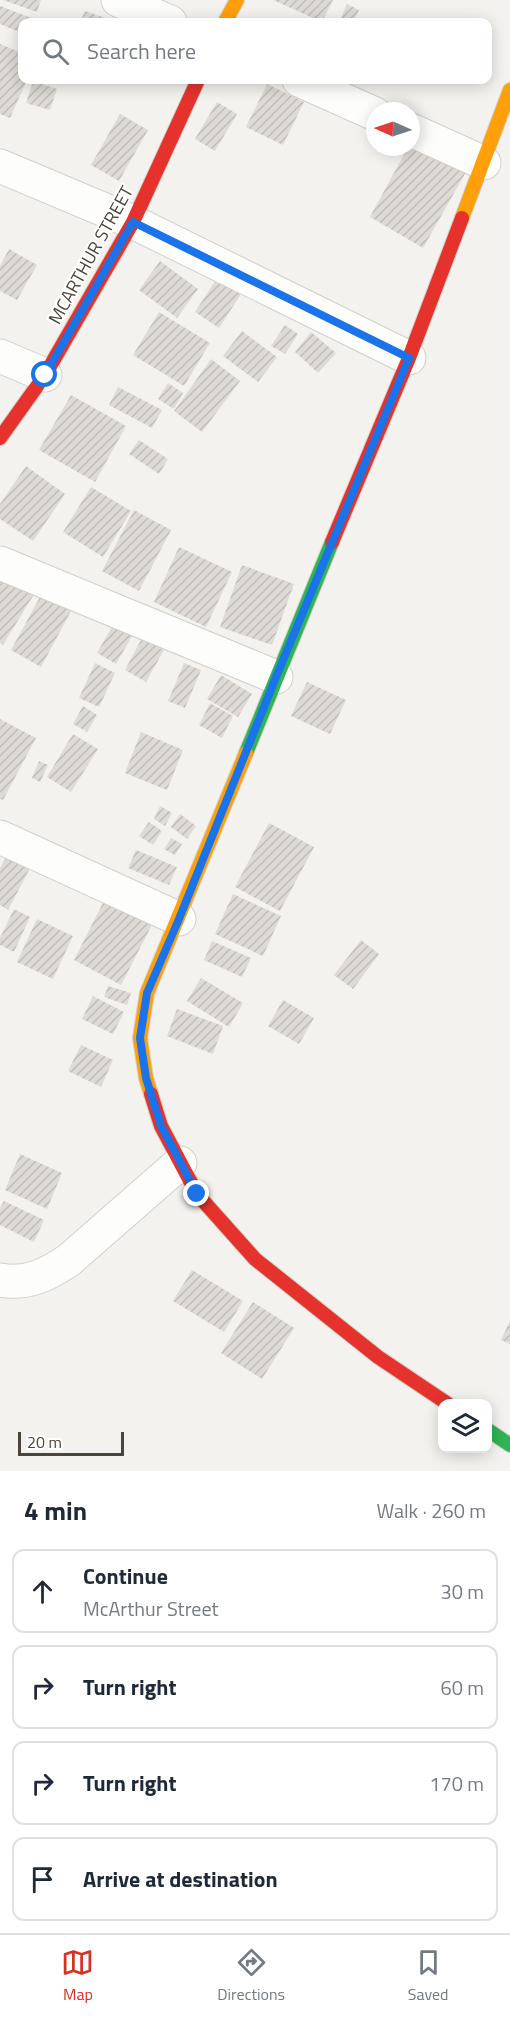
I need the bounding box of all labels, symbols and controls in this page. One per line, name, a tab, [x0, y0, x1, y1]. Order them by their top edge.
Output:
search box	[18, 18, 492, 84]
text: Search here	[87, 34, 196, 68]
icon: search	[39, 35, 72, 68]
north arrow	[366, 102, 420, 156]
street label: MCARTHUR STREET	[41, 180, 140, 329]
route start	[31, 361, 57, 387]
route end	[183, 1180, 209, 1206]
map controls	[438, 1399, 492, 1453]
button: layers	[438, 1399, 492, 1453]
scale bar	[18, 1429, 124, 1456]
text: 20 m	[27, 1430, 62, 1454]
text: 4 min	[24, 1491, 87, 1530]
text: Walk · 260 m	[377, 1495, 486, 1526]
text: Continue	[83, 1559, 168, 1593]
icon: ahead	[26, 1575, 59, 1608]
text: 30 m	[440, 1576, 484, 1607]
text: McArthur Street	[83, 1593, 219, 1624]
text: Turn right	[83, 1670, 177, 1704]
icon: right	[26, 1671, 59, 1704]
text: 60 m	[440, 1672, 484, 1703]
text: Turn right	[83, 1766, 177, 1800]
icon: right	[26, 1767, 59, 1800]
text: 170 m	[429, 1768, 484, 1799]
text: Arrive at destination	[83, 1862, 278, 1896]
icon: arrive	[26, 1863, 59, 1896]
tab: Map	[61, 1946, 94, 2006]
tab: Directions	[217, 1946, 285, 2006]
tab: Saved	[408, 1946, 449, 2006]

